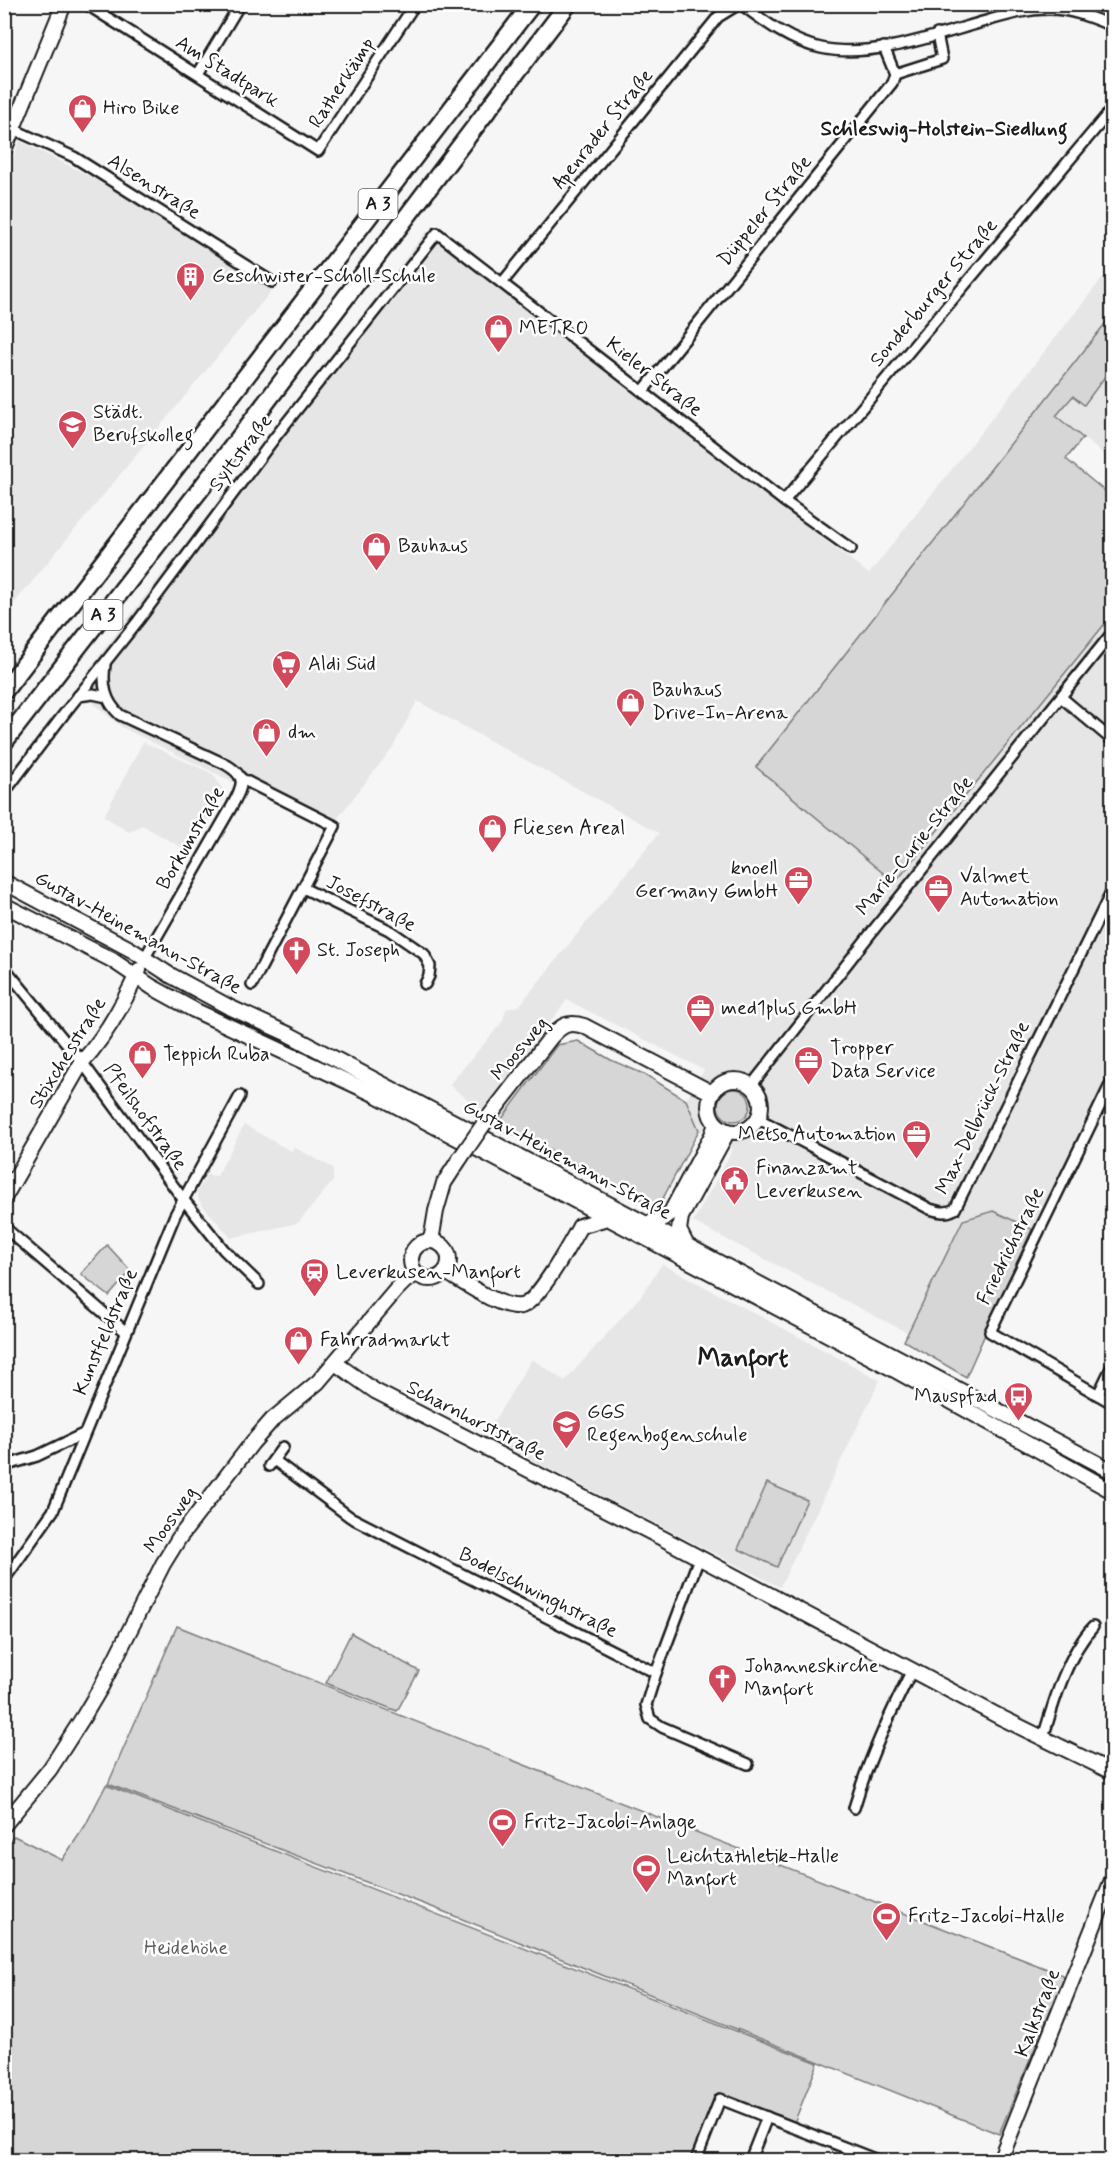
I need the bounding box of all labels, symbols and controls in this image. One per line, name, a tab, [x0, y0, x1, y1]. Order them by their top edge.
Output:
street label: Am Stadtpark	[170, 30, 284, 114]
street label: Ratherkämp	[303, 32, 381, 134]
street label: Apenrader Straße	[546, 63, 661, 195]
shop icon: Hiro Bike	[66, 92, 98, 134]
place label: Hiro Bike	[103, 95, 179, 122]
district label: Schleswig-Holstein-Siedlung	[821, 115, 1068, 145]
street label: Alsenstraße	[102, 148, 206, 226]
street label: Düppeler Straße	[712, 150, 818, 272]
road number: A 3	[358, 189, 398, 219]
street label: Sonderburger Straße	[864, 213, 1004, 373]
building icon: Geschwister-Scholl-Schule	[175, 260, 207, 302]
place label: Geschwister-Scholl-Schule	[212, 263, 436, 290]
shop icon: METRO	[482, 312, 514, 354]
place label: METRO	[519, 315, 589, 342]
street label: Kieler Straße	[600, 331, 708, 423]
place label: Städt. Berufskolleg	[93, 399, 194, 451]
school or university icon: Städt. Berufskolleg	[56, 408, 88, 450]
street label: Syltstraße	[203, 409, 279, 497]
shop icon: Bauhaus	[361, 530, 393, 572]
place label: Bauhaus	[398, 533, 468, 560]
road number: A 3	[84, 600, 122, 630]
supermarket icon: Aldi Süd	[271, 648, 303, 690]
place label: Aldi Süd	[308, 651, 376, 678]
place label: Bauhaus Drive-In-Arena	[652, 677, 789, 727]
shop icon: Bauhaus Drive-In-Arena	[615, 686, 647, 728]
shop icon: dm	[251, 716, 283, 758]
place label: dm	[288, 719, 316, 746]
street label: Marie-Curie-Straße	[850, 770, 980, 922]
street label: Borkumstraße	[150, 781, 232, 895]
shop icon: Fliesen Areal	[476, 812, 508, 854]
place label: Fliesen Areal	[513, 815, 625, 842]
place label: knoell Germany GmbH	[635, 855, 778, 905]
place label: Valmet Automation	[960, 863, 1059, 913]
office icon: knoell Germany GmbH	[783, 864, 815, 906]
street label: Gustav-Heinemann-Straße	[30, 865, 246, 1001]
street label: Josefstraße	[321, 869, 421, 939]
office icon: Valmet Automation	[923, 872, 955, 914]
church icon: St. Joseph	[280, 934, 312, 976]
place label: St. Joseph	[317, 937, 400, 964]
street label: Stixchesstraße	[23, 992, 113, 1114]
office icon: med1plus GmbH	[684, 992, 716, 1034]
place label: med1plus GmbH	[721, 995, 857, 1022]
street label: Moosweg	[485, 1011, 555, 1087]
street label: Max-Delbrück-Straße	[929, 1017, 1037, 1199]
place label: Tropper Data Service	[830, 1035, 936, 1085]
shop icon: Teppich Ruba	[126, 1038, 158, 1080]
place label: Teppich Ruba	[163, 1041, 270, 1068]
office icon: Tropper Data Service	[793, 1044, 825, 1086]
street label: Pfeilshofstraße	[97, 1058, 193, 1176]
street label: Gustav-Heinemann-Straße	[458, 1093, 676, 1227]
office icon: Metso Automation	[901, 1118, 933, 1160]
place label: Metso Automation	[738, 1121, 896, 1148]
place label: Finanzamt Leverkusen	[756, 1155, 862, 1205]
public building icon: Finanzamt Leverkusen	[719, 1164, 751, 1206]
street label: Friedrichstraße	[971, 1182, 1051, 1310]
station icon: Leverkusen-Manfort	[299, 1256, 331, 1298]
place label: Leverkusen-Manfort	[336, 1259, 521, 1288]
street label: Kunstfeldstraße	[67, 1264, 145, 1400]
shop icon: Fahrradmarkt	[283, 1324, 315, 1366]
place label: Fahrradmarkt	[320, 1327, 450, 1354]
district label: Manfort	[698, 1342, 789, 1378]
street label: Scharnhorststraße	[402, 1374, 551, 1468]
bus stop icon: Mauspfad	[1002, 1380, 1034, 1422]
place label: Mauspfad	[914, 1383, 997, 1410]
place label: GGS Regenbogenschule	[587, 1399, 747, 1451]
school or university icon: GGS Regenbogenschule	[550, 1408, 582, 1450]
street label: Moosweg	[138, 1481, 204, 1559]
street label: Bodelschwinghstraße	[453, 1541, 622, 1646]
place label: Johanneskirche Manfort	[744, 1653, 879, 1705]
church icon: Johanneskirche Manfort	[707, 1662, 739, 1704]
sports icon: Fritz-Jacobi-Anlage	[487, 1806, 519, 1848]
place label: Fritz-Jacobi-Anlage	[524, 1809, 696, 1837]
place label: Leichtathletik-Halle Manfort	[667, 1843, 839, 1895]
sports icon: Leichtathletik-Halle Manfort	[630, 1852, 662, 1894]
sports icon: Fritz-Jacobi-Halle	[871, 1900, 903, 1942]
place label: Fritz-Jacobi-Halle	[908, 1903, 1065, 1930]
park label: Heidehöhe	[144, 1935, 228, 1962]
street label: Kalkstraße	[1009, 1965, 1067, 2061]

